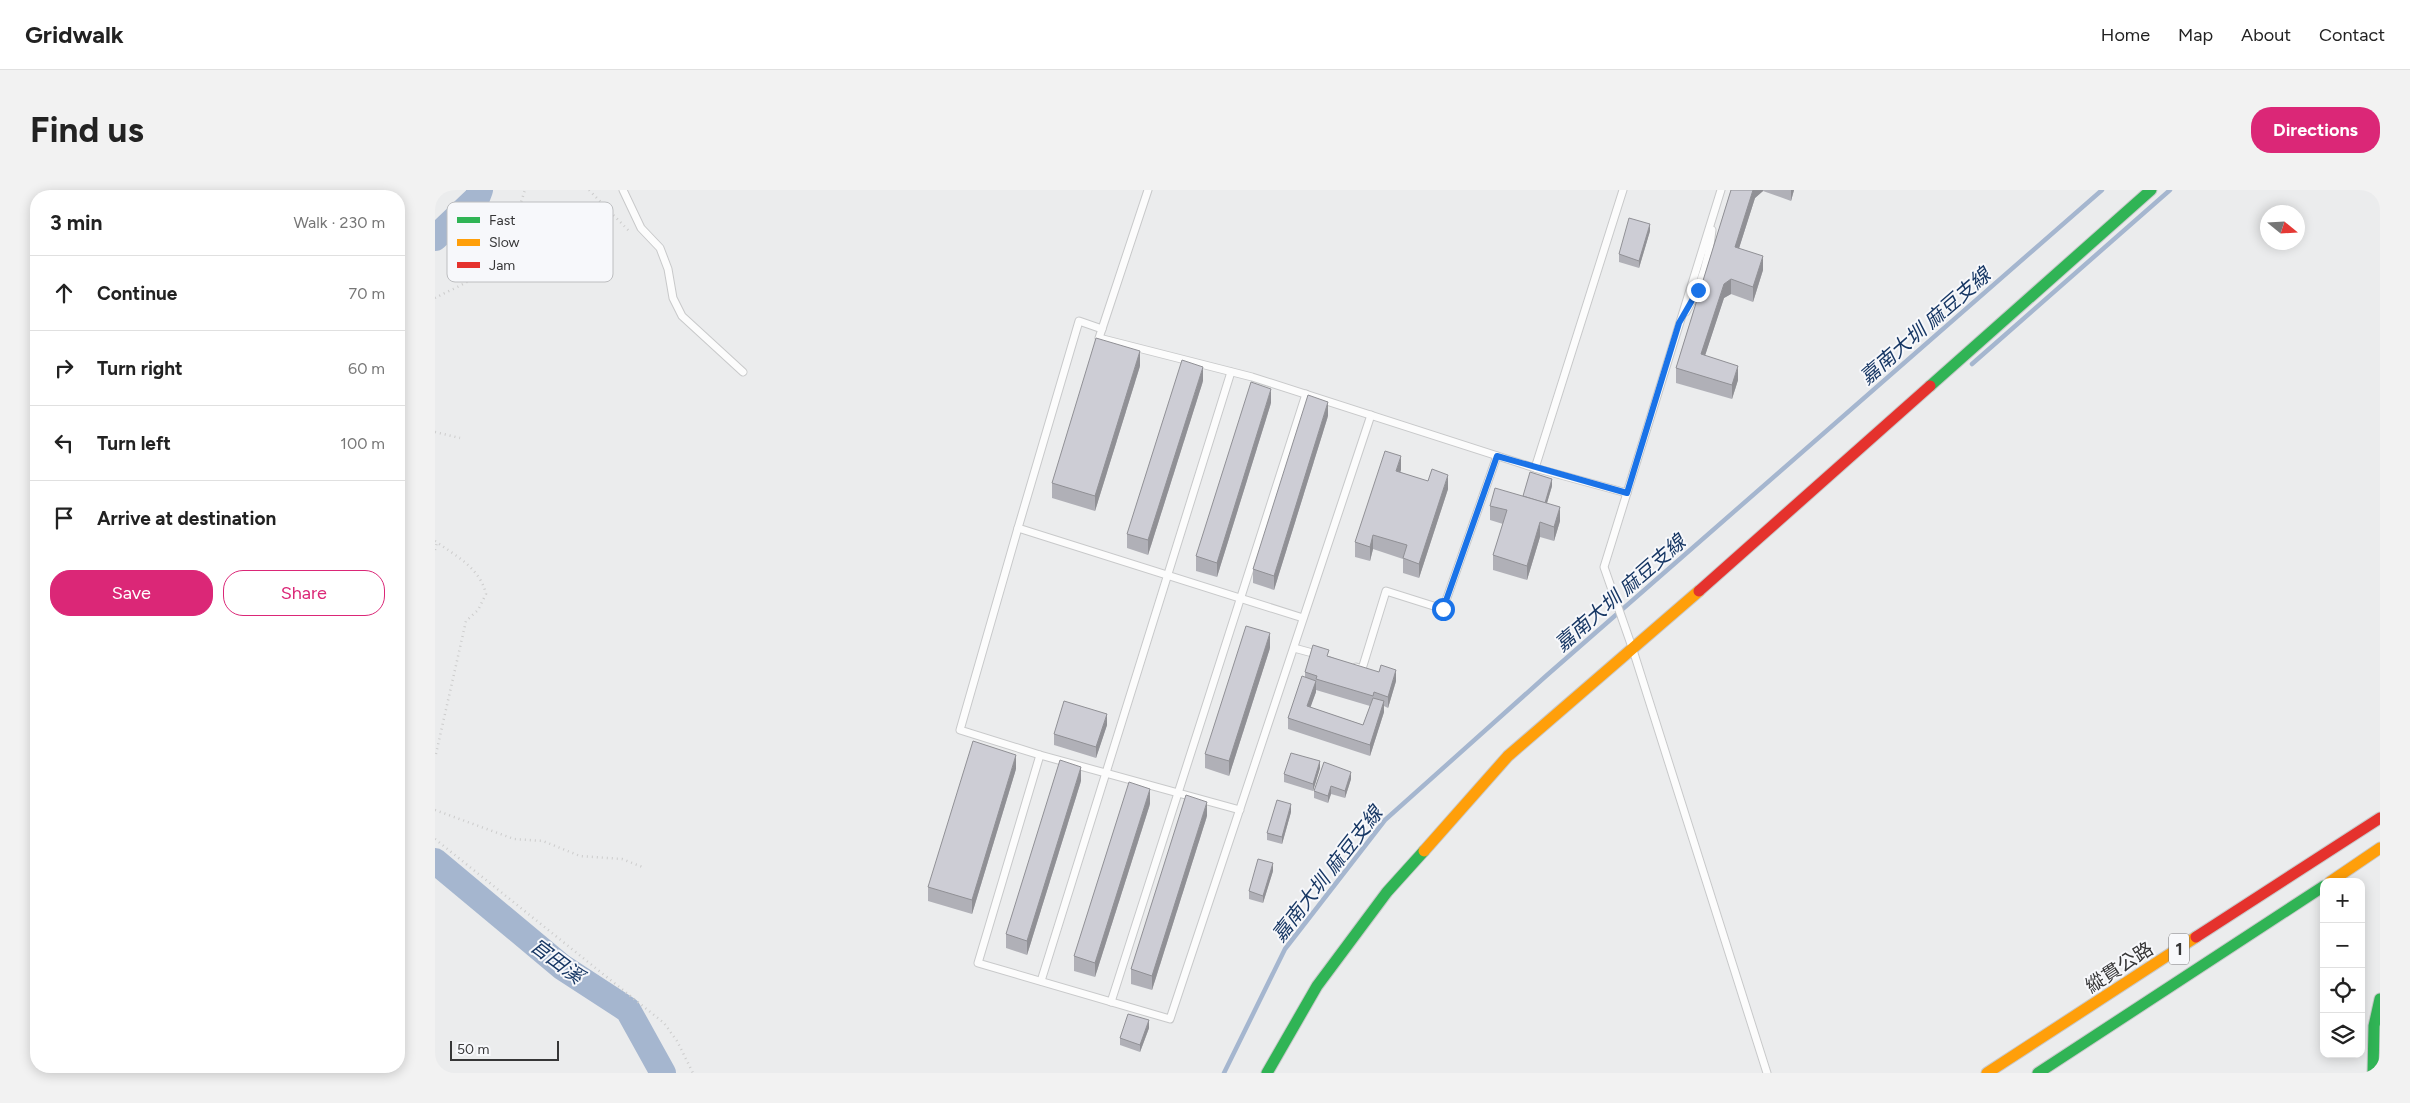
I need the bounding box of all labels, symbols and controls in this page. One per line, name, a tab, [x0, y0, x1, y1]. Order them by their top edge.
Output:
text: Gridwalk	[25, 20, 124, 49]
text: Home	[2101, 24, 2150, 46]
text: Map	[2178, 24, 2213, 46]
text: About	[2241, 24, 2291, 46]
text: Contact	[2319, 24, 2385, 46]
button: Directions	[2251, 107, 2380, 153]
text: Find us	[30, 109, 144, 151]
legend	[447, 202, 613, 282]
north arrow	[2260, 205, 2305, 250]
text: 3 min	[50, 210, 102, 235]
text: Fast	[489, 212, 515, 229]
text: Walk · 230 m	[293, 213, 385, 232]
text: Slow	[489, 234, 520, 251]
text: Jam	[489, 257, 515, 274]
water label: 嘉南大圳 麻豆支線	[1855, 262, 1997, 389]
icon: ahead	[50, 279, 78, 307]
route end	[1687, 279, 1710, 302]
text: Continue	[97, 282, 177, 305]
text: 70 m	[349, 284, 385, 303]
icon: right	[50, 354, 78, 382]
text: Turn right	[97, 357, 183, 380]
text: 60 m	[348, 359, 385, 378]
icon: left	[50, 429, 78, 457]
text: Turn left	[97, 432, 171, 455]
text: 100 m	[340, 434, 385, 453]
icon: arrive	[50, 504, 78, 532]
text: Arrive at destination	[97, 507, 276, 530]
water label: 嘉南大圳 麻豆支線	[1550, 529, 1692, 656]
button: Save	[50, 570, 213, 616]
button: Share	[223, 570, 385, 616]
route start	[1432, 598, 1455, 621]
water label: 嘉南大圳 麻豆支線	[1267, 800, 1388, 946]
map controls	[2320, 878, 2365, 1058]
button: +	[2320, 878, 2365, 923]
button: −	[2320, 923, 2365, 968]
water label: 官田溪	[526, 933, 591, 990]
road number: 1	[2169, 934, 2189, 964]
street label: 縱貫公路	[2081, 937, 2157, 998]
button: locate	[2320, 968, 2365, 1013]
button: layers	[2320, 1013, 2365, 1058]
scale bar	[450, 1038, 559, 1061]
text: 50 m	[457, 1041, 489, 1058]

